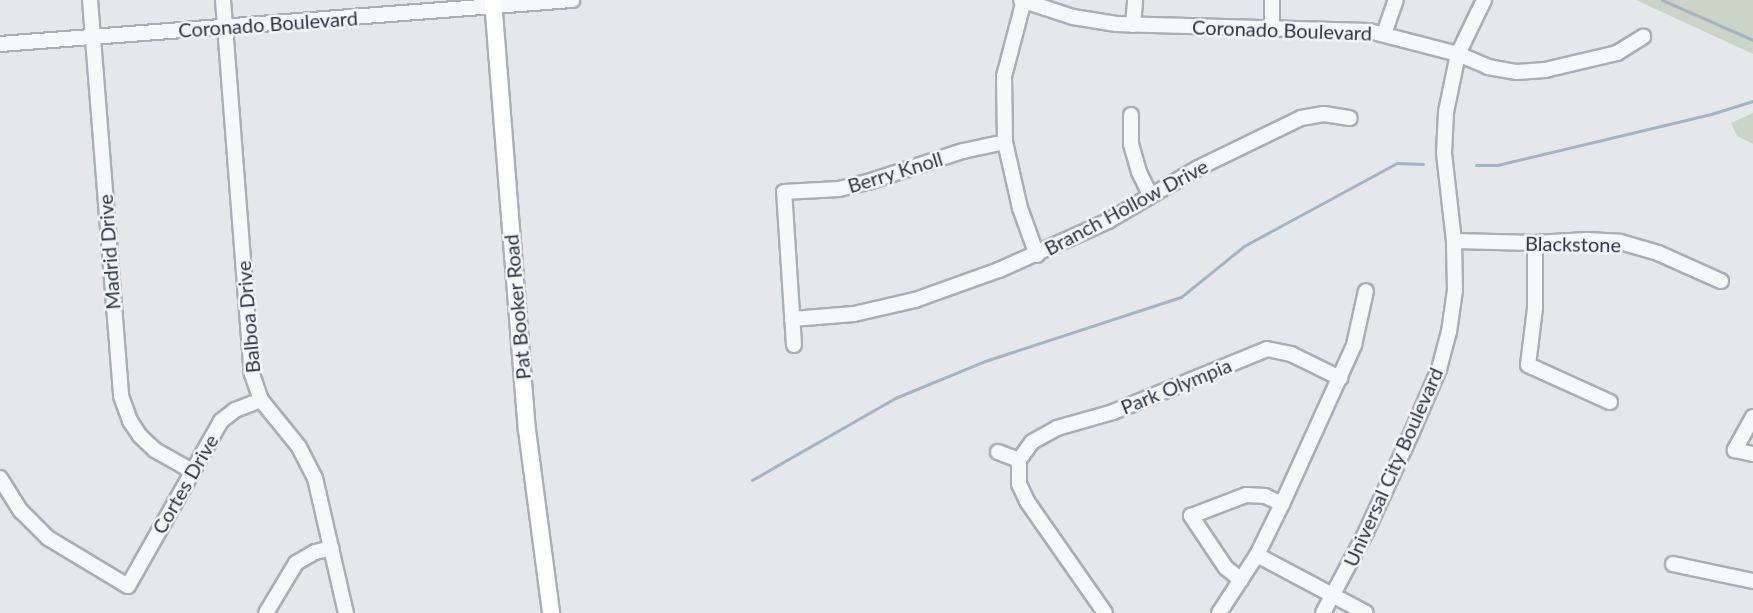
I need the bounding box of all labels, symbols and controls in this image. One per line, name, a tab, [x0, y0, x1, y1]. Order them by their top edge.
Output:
street label: Coronado Boulevard	[177, 6, 359, 42]
street label: Coronado Boulevard	[1192, 15, 1372, 45]
street label: Berry Knoll	[844, 146, 946, 198]
street label: Branch Hollow Drive	[1040, 154, 1212, 260]
street label: Madrid Drive	[93, 194, 125, 310]
street label: Blackstone	[1525, 231, 1621, 257]
street label: Pat Booker Road	[499, 233, 535, 381]
street label: Balboa Drive	[231, 260, 265, 374]
street label: Park Olympia	[1117, 353, 1235, 419]
street label: Universal City Boulevard	[1338, 364, 1448, 570]
street label: Cortes Drive	[147, 430, 223, 538]

